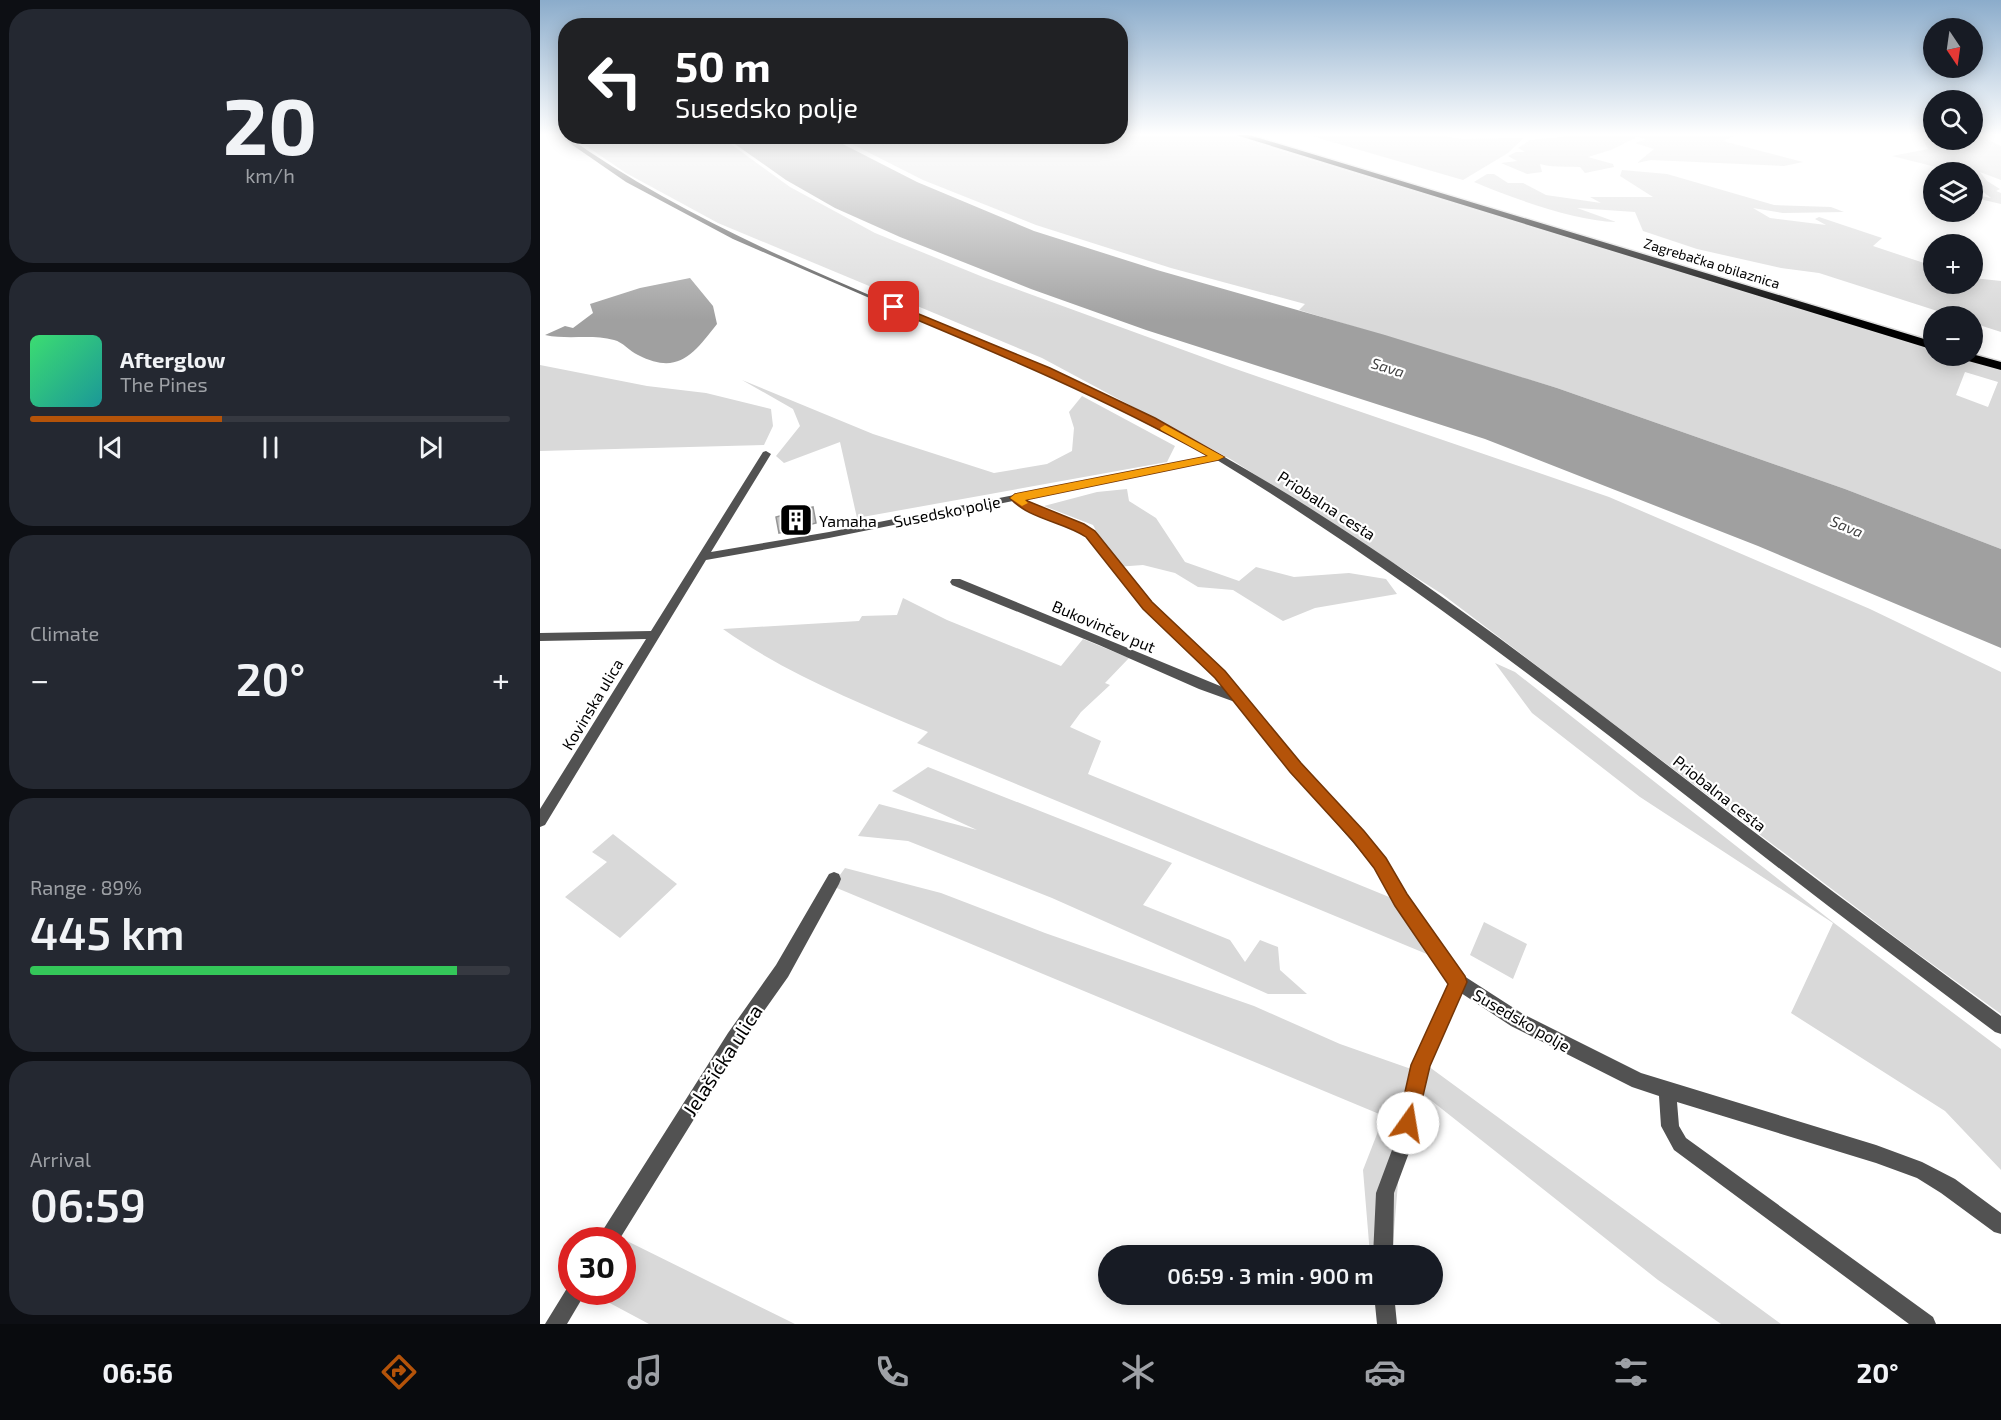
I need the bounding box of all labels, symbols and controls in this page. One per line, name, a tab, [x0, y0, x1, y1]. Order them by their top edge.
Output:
north arrow	[1923, 18, 1983, 78]
map controls	[1923, 18, 1983, 366]
text: 50 m	[675, 40, 771, 90]
icon: left	[576, 42, 654, 120]
text: 20	[223, 77, 317, 171]
button: search	[1923, 90, 1983, 150]
text: Susedsko polje	[675, 91, 858, 123]
button: layers	[1923, 162, 1983, 222]
text: km/h	[245, 163, 295, 187]
street label: Zagrebačka obilaznica	[1642, 234, 1782, 292]
button: +	[1923, 234, 1983, 294]
pin	[868, 281, 919, 332]
icon: arrive	[877, 290, 910, 323]
button: −	[1923, 306, 1983, 366]
text: Afterglow	[120, 346, 225, 372]
water label: Sava	[1369, 353, 1407, 381]
text: The Pines	[120, 372, 208, 396]
icon: previous	[94, 431, 127, 464]
icon: pause	[254, 431, 287, 464]
icon: next	[414, 431, 447, 464]
street label: Priobalna cesta	[1275, 466, 1379, 544]
street label: Susedsko polje	[892, 491, 1002, 532]
building icon: Yamaha	[778, 502, 814, 538]
place label: Yamaha	[819, 511, 877, 530]
water label: Sava	[1828, 511, 1866, 541]
street label: Bukovinčev put	[1050, 596, 1158, 656]
text: Climate	[30, 621, 99, 645]
text: 20°	[236, 651, 305, 705]
street label: Kovinska ulica	[557, 655, 627, 753]
text: −	[30, 659, 49, 699]
text: +	[492, 659, 510, 699]
street label: Priobalna cesta	[1670, 751, 1770, 835]
text: Range · 89%	[30, 875, 142, 899]
text: 445 km	[30, 905, 185, 959]
street label: Susedsko polje	[1470, 985, 1574, 1056]
street label: Jelašićka ulica	[677, 1000, 767, 1120]
position arrow	[1376, 1091, 1440, 1155]
text: Arrival	[30, 1147, 91, 1171]
text: 06:59	[30, 1177, 146, 1231]
speed limit sign: 30	[558, 1227, 636, 1305]
text: 06:59 · 3 min · 900 m	[1167, 1262, 1374, 1288]
icon: directions	[378, 1351, 420, 1393]
icon: music	[624, 1351, 666, 1393]
icon: phone	[871, 1351, 913, 1393]
icon: climate	[1117, 1351, 1159, 1393]
icon: car	[1364, 1351, 1406, 1393]
icon: filters	[1610, 1351, 1652, 1393]
text: 06:56	[102, 1356, 173, 1388]
text: 20°	[1857, 1356, 1899, 1388]

